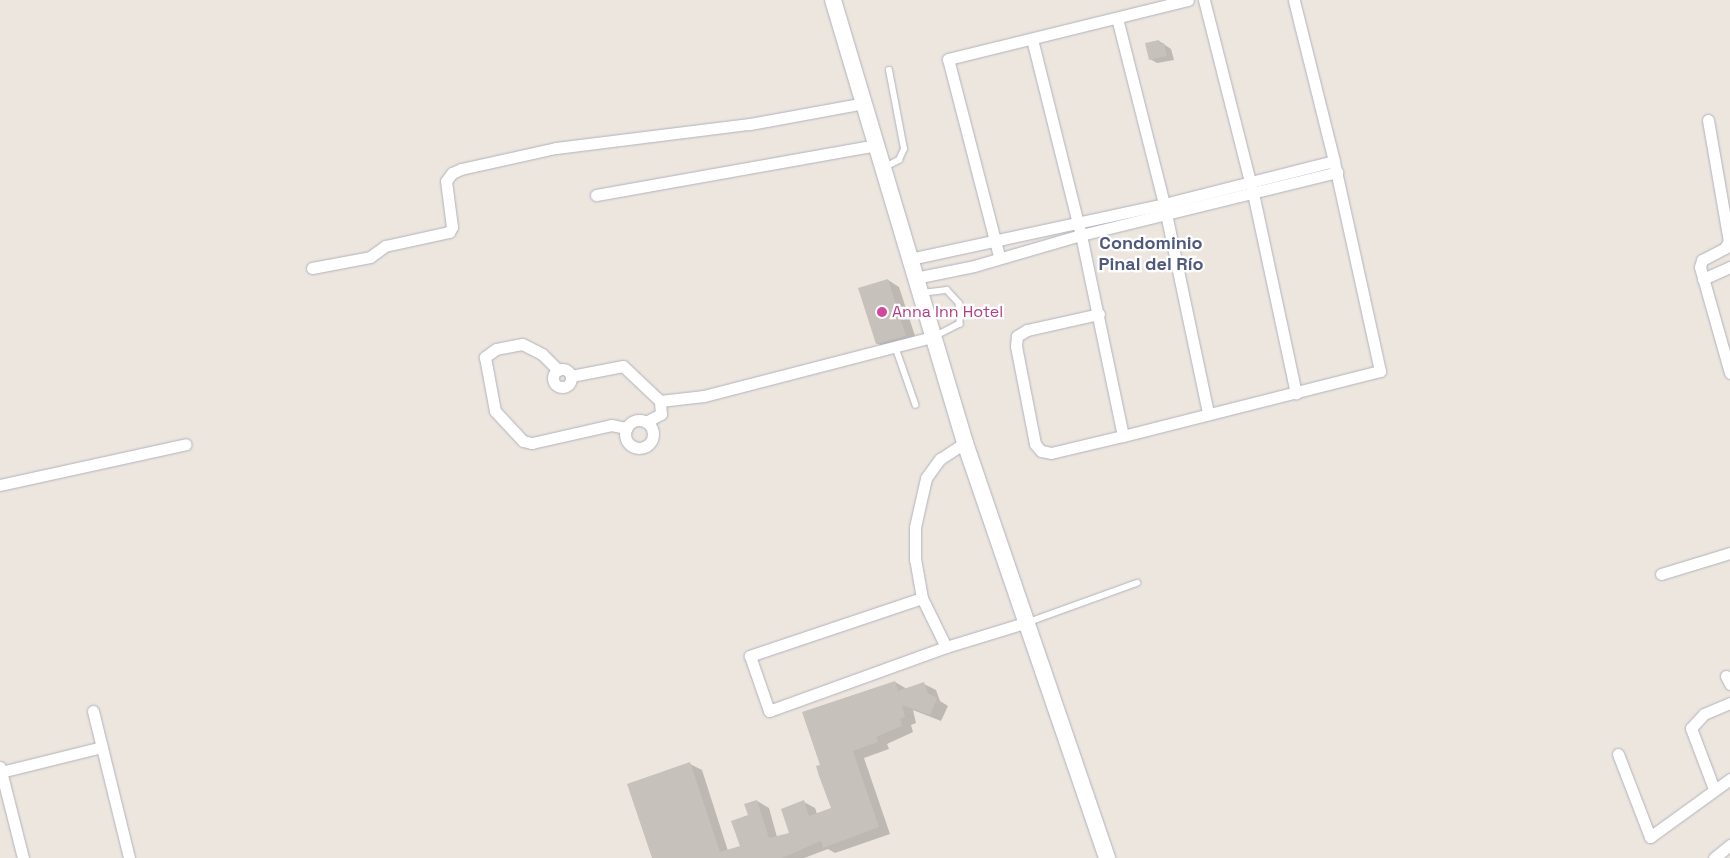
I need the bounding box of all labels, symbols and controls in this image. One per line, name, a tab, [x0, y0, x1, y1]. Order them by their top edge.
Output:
district label: Condominio Pinal del Río	[1099, 233, 1203, 276]
place label: Anna Inn Hotel	[892, 302, 1003, 322]
marker: Anna Inn Hotel	[876, 306, 888, 318]

